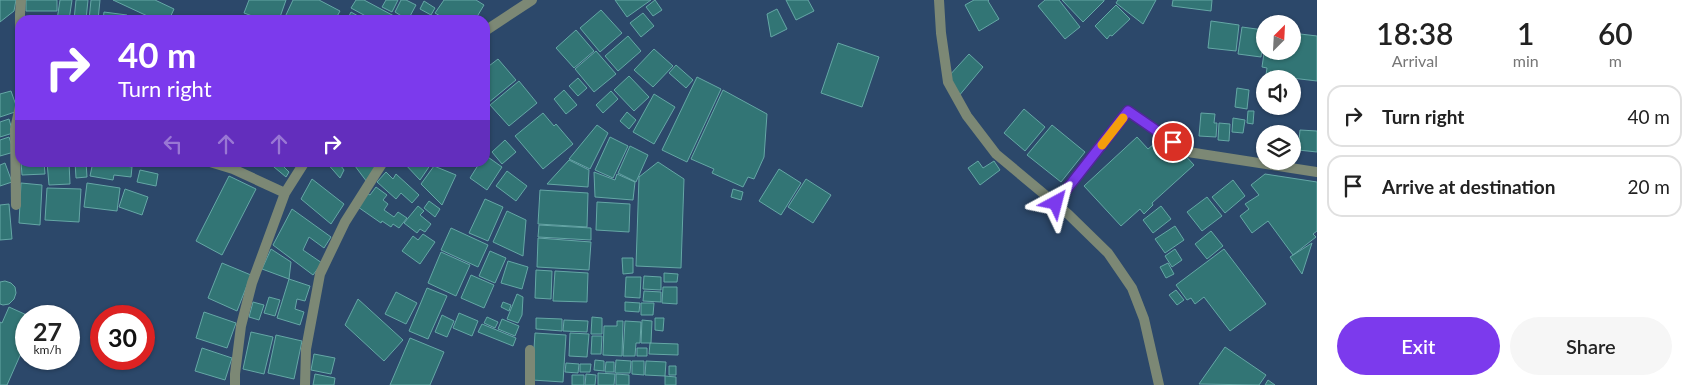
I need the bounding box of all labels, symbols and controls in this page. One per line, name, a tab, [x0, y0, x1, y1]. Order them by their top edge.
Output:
north arrow	[1256, 15, 1301, 60]
map controls	[1256, 15, 1301, 170]
text: 18:38	[1376, 15, 1453, 51]
text: 1	[1517, 15, 1534, 51]
text: 60	[1598, 15, 1633, 51]
text: 40 m	[118, 33, 196, 75]
icon: right	[35, 35, 100, 100]
text: Arrival	[1392, 51, 1438, 70]
text: min	[1513, 51, 1539, 70]
text: m	[1609, 51, 1622, 70]
button: sound	[1256, 70, 1301, 115]
text: Turn right	[118, 75, 212, 102]
icon: right	[1339, 102, 1367, 130]
text: Turn right	[1382, 105, 1464, 128]
text: 40 m	[1627, 105, 1670, 128]
pin	[1152, 121, 1194, 163]
button: layers	[1256, 125, 1301, 170]
icon: arrive	[1159, 128, 1187, 156]
icon: left	[159, 130, 187, 158]
icon: ahead	[212, 130, 240, 158]
icon: ahead	[265, 130, 293, 158]
icon: right	[318, 130, 346, 158]
icon: arrive	[1339, 172, 1367, 200]
text: Arrive at destination	[1382, 175, 1555, 198]
text: 20 m	[1627, 175, 1670, 198]
position arrow	[1029, 176, 1081, 228]
speed limit sign: 30	[90, 305, 155, 370]
text: 27	[33, 316, 62, 346]
button: Exit	[1337, 317, 1500, 375]
button: Share	[1510, 317, 1672, 375]
text: km/h	[33, 342, 62, 357]

